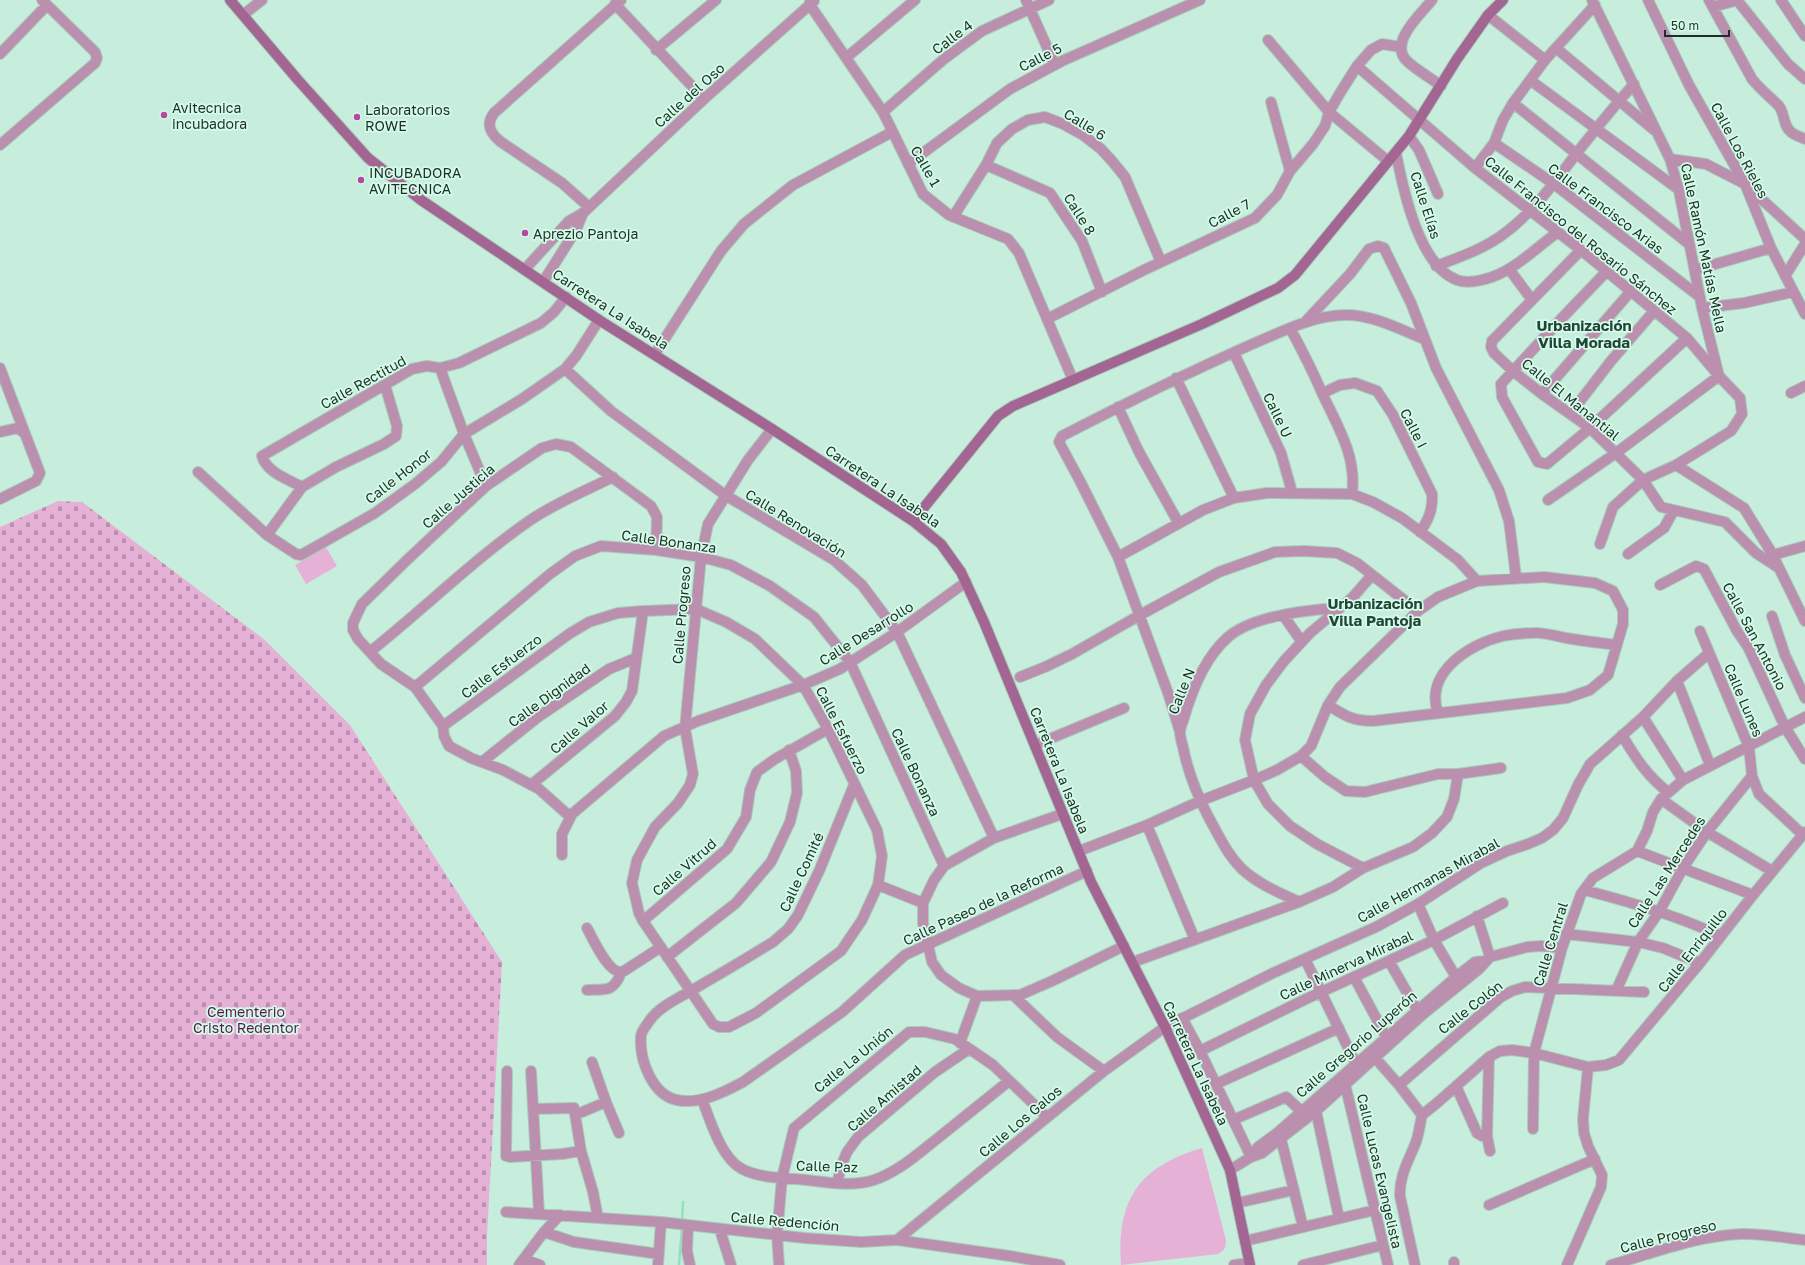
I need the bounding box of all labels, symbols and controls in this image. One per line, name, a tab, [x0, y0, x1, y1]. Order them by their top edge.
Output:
scale bar	[1665, 12, 1729, 38]
street label: Calle 4	[928, 16, 976, 58]
text: 50 m	[1671, 18, 1699, 33]
street label: Calle 5	[1016, 39, 1064, 75]
street label: Calle del Oso	[650, 59, 728, 131]
place label: Avitecnica incubadora	[172, 99, 247, 132]
street label: Calle Los Rieles	[1708, 99, 1772, 201]
place label: Laboratorios ROWE	[365, 101, 450, 134]
street label: Calle 6	[1061, 105, 1109, 143]
marker: Avitecnica incubadora	[159, 110, 169, 120]
marker: Laboratorios ROWE	[352, 112, 362, 122]
street label: Calle 1	[907, 142, 945, 190]
street label: Calle Francisco del Rosario Sánchez	[1482, 152, 1680, 318]
street label: Calle Francisco Arias	[1545, 159, 1667, 257]
street label: Calle Ramón Matías Mella	[1678, 162, 1730, 334]
place label: INCUBADORA AVITECNICA	[369, 164, 462, 197]
street label: Calle Elías	[1407, 169, 1445, 241]
marker: INCUBADORA AVITECNICA	[356, 175, 366, 185]
street label: Calle 8	[1060, 190, 1100, 238]
street label: Calle 7	[1205, 195, 1253, 231]
place label: Aprezio Pantoja	[533, 225, 638, 242]
marker: Aprezio Pantoja	[520, 228, 530, 238]
street label: Carretera La Isabela	[550, 265, 672, 353]
district label: Urbanización Villa Morada	[1536, 316, 1632, 351]
street label: Calle Rectitud	[317, 352, 409, 412]
street label: Calle El Manantial	[1519, 354, 1623, 444]
street label: Calle U	[1260, 390, 1296, 440]
street label: Calle I	[1397, 405, 1431, 451]
street label: Carretera La Isabela	[822, 441, 944, 531]
street label: Calle Honor	[361, 445, 435, 507]
street label: Calle Justicia	[418, 460, 498, 532]
street label: Calle Renovación	[742, 485, 850, 561]
street label: Calle Bonanza	[620, 526, 718, 556]
street label: Calle Progreso	[668, 565, 694, 665]
street label: Calle San Antonio	[1719, 579, 1791, 693]
district label: Urbanización Villa Pantoja	[1327, 594, 1423, 629]
street label: Calle Desarrollo	[816, 597, 916, 669]
street label: Calle Esfuerzo	[457, 630, 545, 702]
street label: Calle Dignidad	[505, 659, 593, 731]
street label: Calle Lunes	[1721, 661, 1767, 739]
street label: Calle N	[1164, 665, 1198, 717]
street label: Calle Esfuerzo	[812, 683, 872, 777]
street label: Calle Valor	[546, 696, 612, 757]
street label: Carretera La Isabela	[1027, 704, 1093, 836]
street label: Calle Bonanza	[888, 725, 944, 819]
street label: Calle Las Mercedes	[1623, 813, 1709, 931]
street label: Calle Comité	[775, 830, 827, 914]
street label: Calle Hermanas Mirabal	[1354, 834, 1502, 926]
street label: Calle Vitrud	[649, 835, 719, 899]
street label: Calle Paseo de la Reforma	[900, 859, 1066, 949]
street label: Calle Central	[1529, 900, 1571, 988]
street label: Calle Enriquillo	[1654, 904, 1730, 996]
street label: Calle Minerva Mirabal	[1277, 927, 1415, 1003]
street label: Calle Colón	[1434, 977, 1506, 1037]
street label: Calle Gregorio Luperón	[1292, 987, 1420, 1101]
street label: Carretera La Isabela	[1160, 998, 1232, 1128]
park label: Cementerio Cristo Redentor	[193, 1003, 299, 1036]
street label: Calle La Unión	[810, 1022, 896, 1096]
street label: Calle Amistad	[843, 1061, 925, 1135]
street label: Calle Los Galos	[975, 1081, 1065, 1161]
street label: Calle Lucas Evangelista	[1354, 1092, 1406, 1250]
street label: Calle Paz	[796, 1156, 858, 1176]
street label: Calle Redención	[730, 1208, 840, 1234]
street label: Calle Progreso	[1618, 1216, 1718, 1256]

